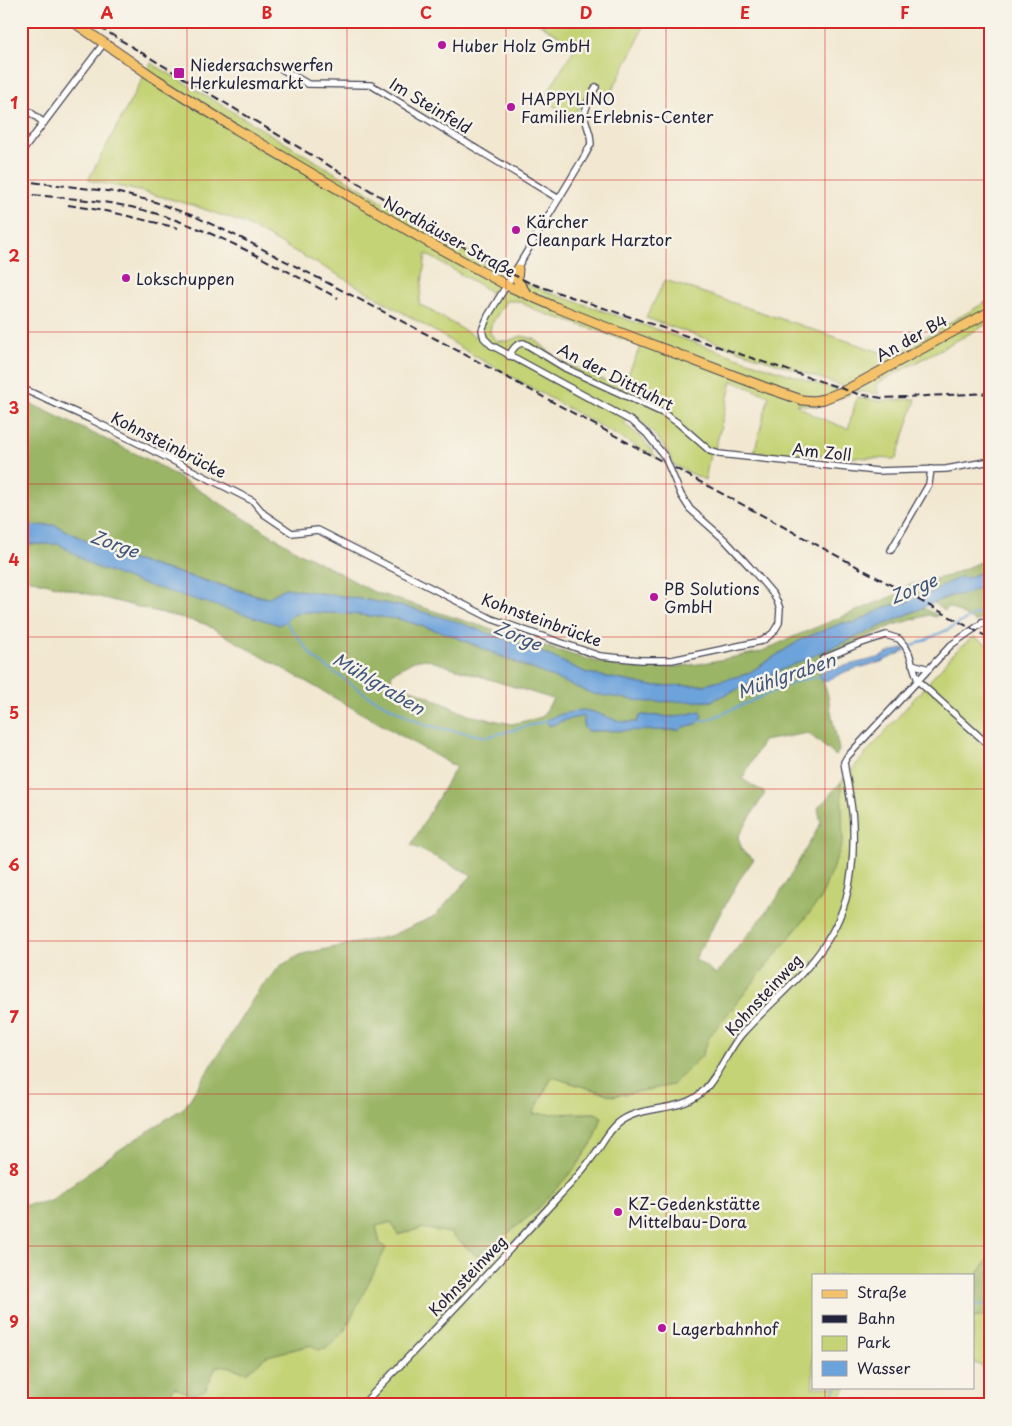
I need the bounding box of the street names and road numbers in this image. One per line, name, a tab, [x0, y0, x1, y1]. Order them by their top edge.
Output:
street label: Im Steinfeld	[385, 71, 477, 139]
street label: Nordhäuser Straße	[379, 190, 521, 282]
street label: An der B4	[871, 307, 951, 367]
street label: An der Dittfuhrt	[554, 336, 679, 416]
street label: Kohnsteinbrücke	[107, 405, 231, 483]
street label: Am Zoll	[791, 436, 853, 466]
street label: Kohnsteinbrücke	[478, 586, 606, 652]
street label: Kohnsteinweg	[719, 948, 807, 1040]
street label: Kohnsteinweg	[422, 1229, 512, 1321]

